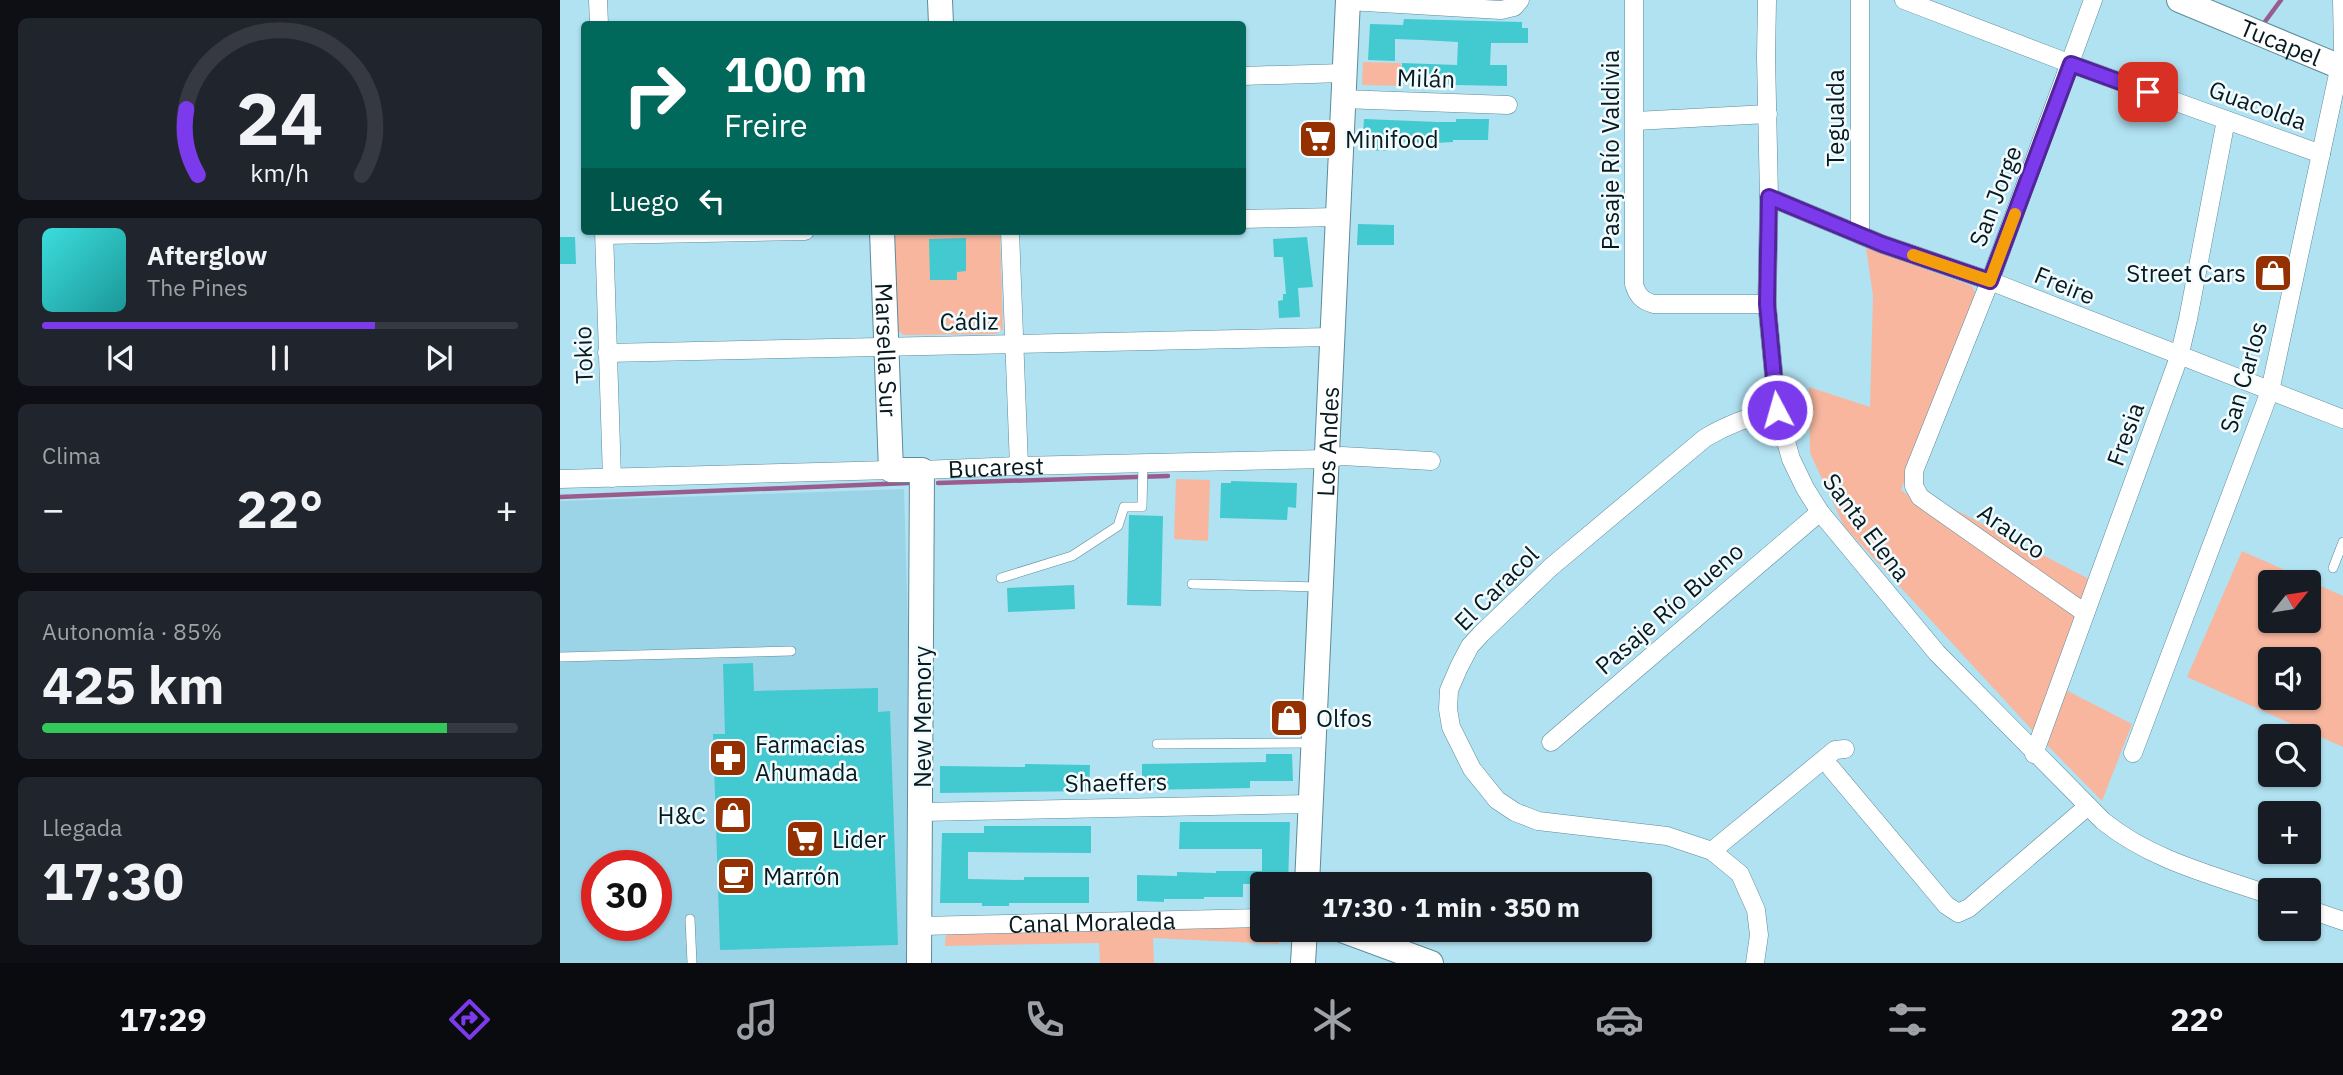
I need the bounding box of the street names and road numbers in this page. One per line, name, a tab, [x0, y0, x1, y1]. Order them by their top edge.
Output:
street label: Tucapel	[2235, 11, 2326, 73]
street label: Pasaje Río Valdivia	[1594, 49, 1626, 250]
street label: Milán	[1396, 61, 1456, 95]
street label: Tegualda	[1819, 69, 1851, 167]
street label: Guacolda	[2205, 73, 2311, 137]
street label: San Jorge	[1961, 141, 2029, 251]
street label: Freire	[2030, 258, 2100, 312]
street label: Marsella Sur	[868, 282, 905, 418]
street label: Cádiz	[939, 304, 999, 338]
street label: San Carlos	[2212, 318, 2274, 436]
street label: Tokio	[566, 326, 600, 384]
street label: Los Andes	[1309, 386, 1346, 497]
street label: Fresia	[2099, 398, 2151, 470]
street label: Bucarest	[947, 449, 1044, 485]
street label: Santa Elena	[1816, 466, 1918, 588]
street label: Arauco	[1972, 496, 2052, 566]
street label: Pasaje Río Bueno	[1588, 535, 1750, 681]
street label: El Caracol	[1447, 539, 1545, 637]
street label: New Memory	[906, 646, 938, 788]
street label: Shaeffers	[1064, 765, 1168, 799]
street label: Canal Moraleda	[1008, 904, 1176, 940]

